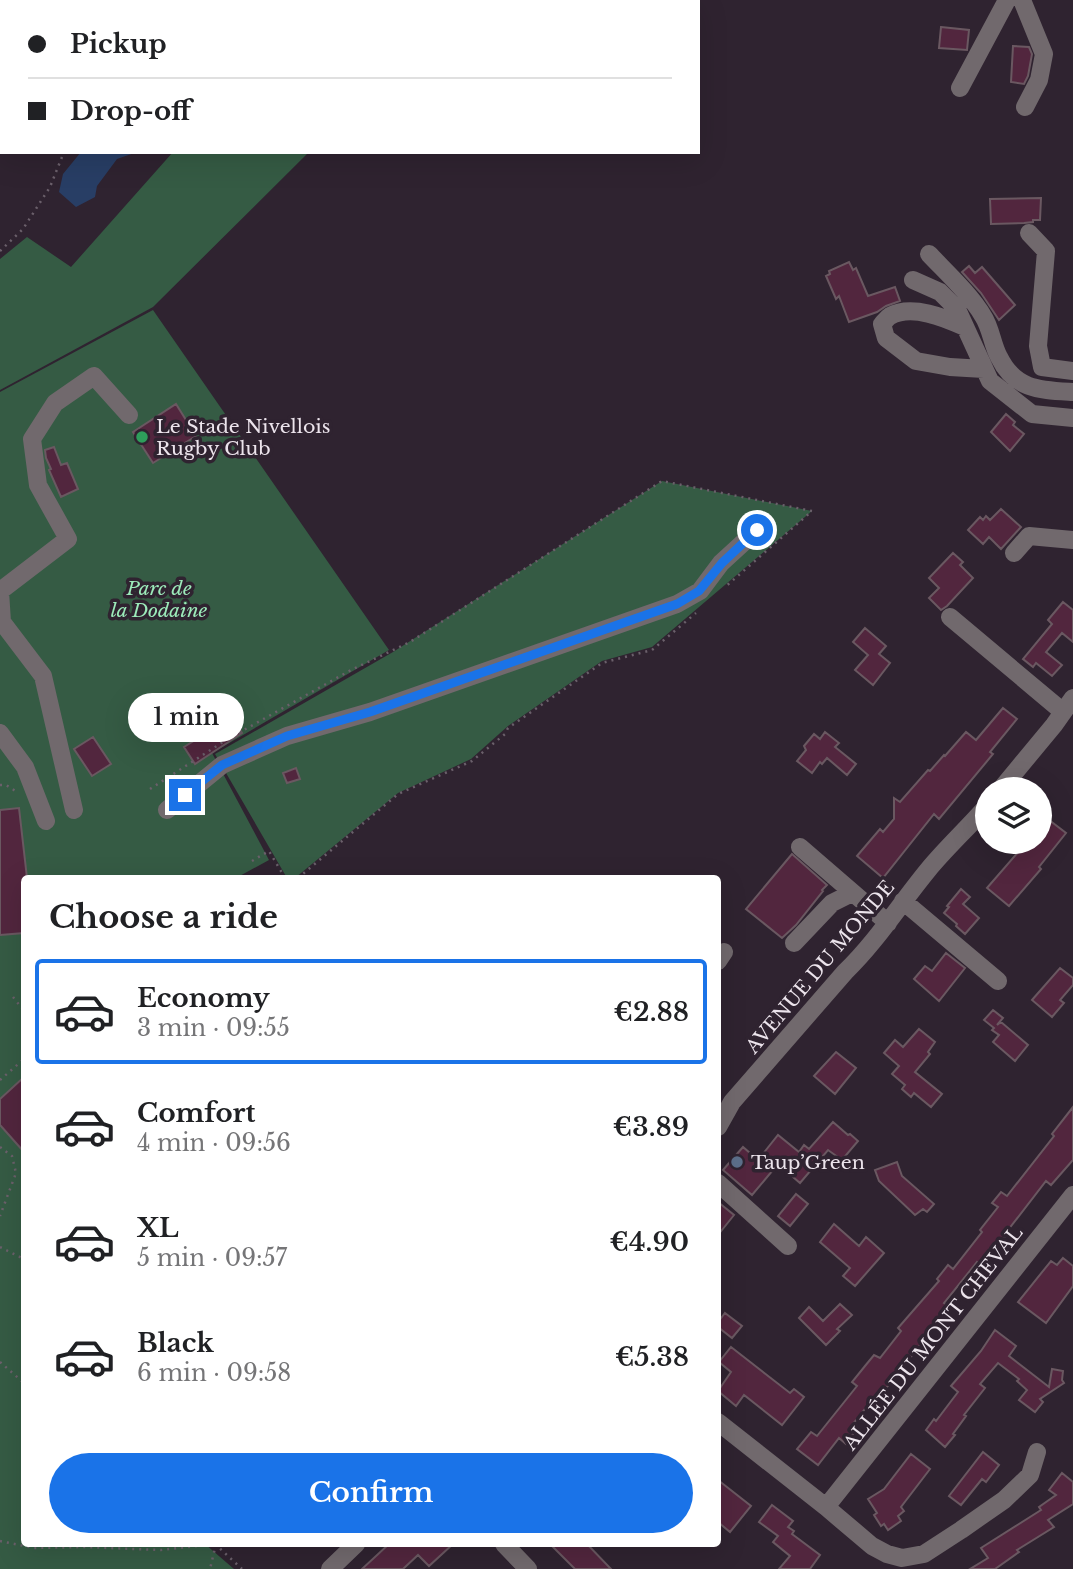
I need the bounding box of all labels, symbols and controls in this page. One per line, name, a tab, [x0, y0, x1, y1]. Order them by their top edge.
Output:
text: Pickup	[70, 28, 167, 60]
text: Drop-off	[70, 95, 191, 127]
place label: Le Stade Nivellois Rugby Club	[156, 415, 330, 460]
marker: Le Stade Nivellois Rugby Club	[134, 429, 150, 445]
route start	[741, 514, 773, 546]
park label: Parc de la Dodaine	[111, 577, 208, 622]
callout: 1 min	[127, 694, 243, 742]
text: 1 min	[153, 703, 219, 731]
map controls	[975, 777, 1052, 854]
button: layers	[975, 777, 1052, 854]
route end	[169, 779, 201, 811]
street label: AVENUE DU MONDE	[740, 876, 899, 1059]
text: Choose a ride	[49, 897, 278, 937]
icon: car	[53, 980, 116, 1043]
text: Economy	[137, 982, 270, 1014]
text: €2.88	[614, 996, 689, 1028]
text: 3 min · 09:55	[137, 1014, 290, 1042]
icon: car	[53, 1095, 116, 1158]
text: Comfort	[137, 1097, 255, 1129]
text: €3.89	[613, 1111, 689, 1143]
text: 4 min · 09:56	[137, 1129, 291, 1157]
place label: Taup’Green	[751, 1151, 865, 1174]
marker: Taup’Green	[729, 1154, 745, 1170]
icon: car	[53, 1210, 116, 1273]
text: XL	[137, 1212, 179, 1244]
street label: ALLÉE DU MONT CHEVAL	[838, 1221, 1028, 1455]
text: €4.90	[610, 1226, 689, 1258]
text: 5 min · 09:57	[137, 1244, 287, 1272]
icon: car	[53, 1325, 116, 1388]
text: Black	[137, 1327, 214, 1359]
text: €5.38	[615, 1341, 689, 1373]
text: 6 min · 09:58	[137, 1359, 291, 1387]
button: Confirm	[49, 1453, 693, 1533]

